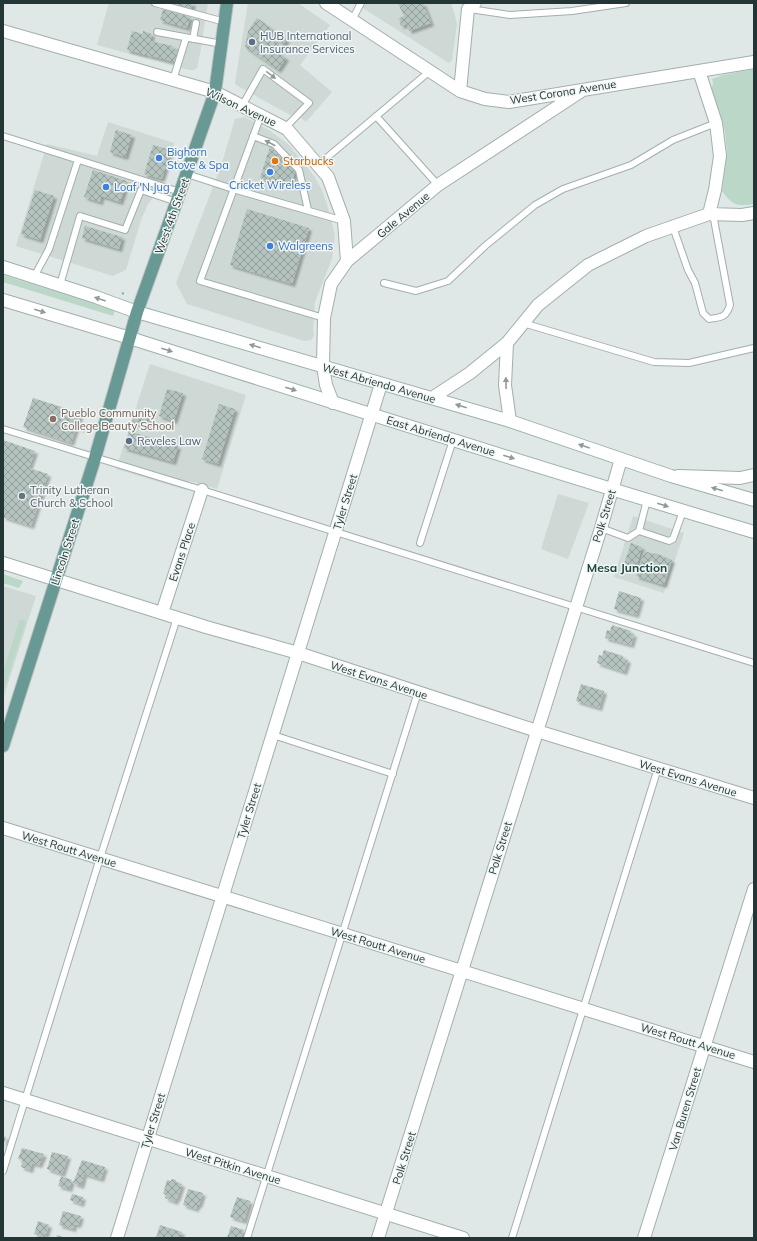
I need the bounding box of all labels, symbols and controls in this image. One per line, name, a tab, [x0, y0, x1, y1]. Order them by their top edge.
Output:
place label: HUB International Insurance Services	[260, 29, 355, 56]
marker: HUB International Insurance Services	[247, 37, 257, 47]
one-way arrow	[266, 71, 277, 79]
street label: West Corona Avenue	[509, 77, 617, 107]
street label: Wilson Avenue	[203, 84, 279, 130]
one-way arrow	[264, 140, 276, 147]
place label: Bighorn Stove & Spa	[167, 145, 229, 172]
marker: Bighorn Stove & Spa	[154, 153, 164, 163]
place label: Starbucks	[283, 154, 334, 168]
marker: Starbucks	[270, 156, 280, 166]
marker: Cricket Wireless	[265, 167, 275, 177]
street label: West 4th Street	[152, 176, 192, 256]
place label: Cricket Wireless	[229, 178, 311, 192]
place label: Loaf 'N Jug	[114, 180, 170, 194]
marker: Loaf 'N Jug	[101, 182, 111, 192]
street label: Gale Avenue	[374, 189, 432, 241]
place label: Walgreens	[278, 239, 333, 253]
marker: Walgreens	[265, 241, 275, 251]
one-way arrow	[94, 295, 106, 301]
one-way arrow	[35, 308, 47, 314]
one-way arrow	[249, 343, 262, 349]
one-way arrow	[161, 347, 173, 353]
street label: West Abriendo Avenue	[321, 360, 437, 406]
one-way arrow	[502, 377, 509, 389]
one-way arrow	[285, 387, 297, 393]
one-way arrow	[454, 403, 466, 409]
place label: Pueblo Community College Beauty School	[61, 406, 174, 433]
street label: East Abriendo Avenue	[385, 413, 497, 459]
marker: Pueblo Community College Beauty School	[48, 414, 58, 424]
place label: Reveles Law	[137, 434, 202, 448]
marker: Reveles Law	[124, 436, 134, 446]
one-way arrow	[578, 443, 590, 449]
one-way arrow	[503, 454, 515, 460]
street label: Tyler Street	[330, 472, 360, 532]
place label: Trinity Lutheran Church & School	[30, 483, 113, 510]
one-way arrow	[710, 486, 722, 492]
street label: Polk Street	[589, 488, 619, 544]
marker: Trinity Lutheran Church & School	[17, 491, 27, 501]
one-way arrow	[658, 502, 670, 508]
street label: Lincoln Street	[48, 517, 82, 587]
street label: Evans Place	[166, 521, 198, 583]
district label: Mesa Junction	[587, 560, 667, 575]
street label: West Evans Avenue	[329, 658, 429, 702]
street label: West Evans Avenue	[637, 756, 739, 800]
street label: Tyler Street	[234, 781, 264, 841]
street label: Polk Street	[485, 820, 515, 876]
street label: West Routt Avenue	[20, 828, 118, 870]
street label: West Routt Avenue	[329, 924, 427, 966]
street label: West Routt Avenue	[639, 1020, 737, 1062]
street label: Van Buren Street	[666, 1065, 704, 1152]
street label: Tyler Street	[138, 1091, 168, 1151]
street label: Polk Street	[389, 1130, 419, 1186]
street label: West Pitkin Avenue	[183, 1145, 283, 1187]

